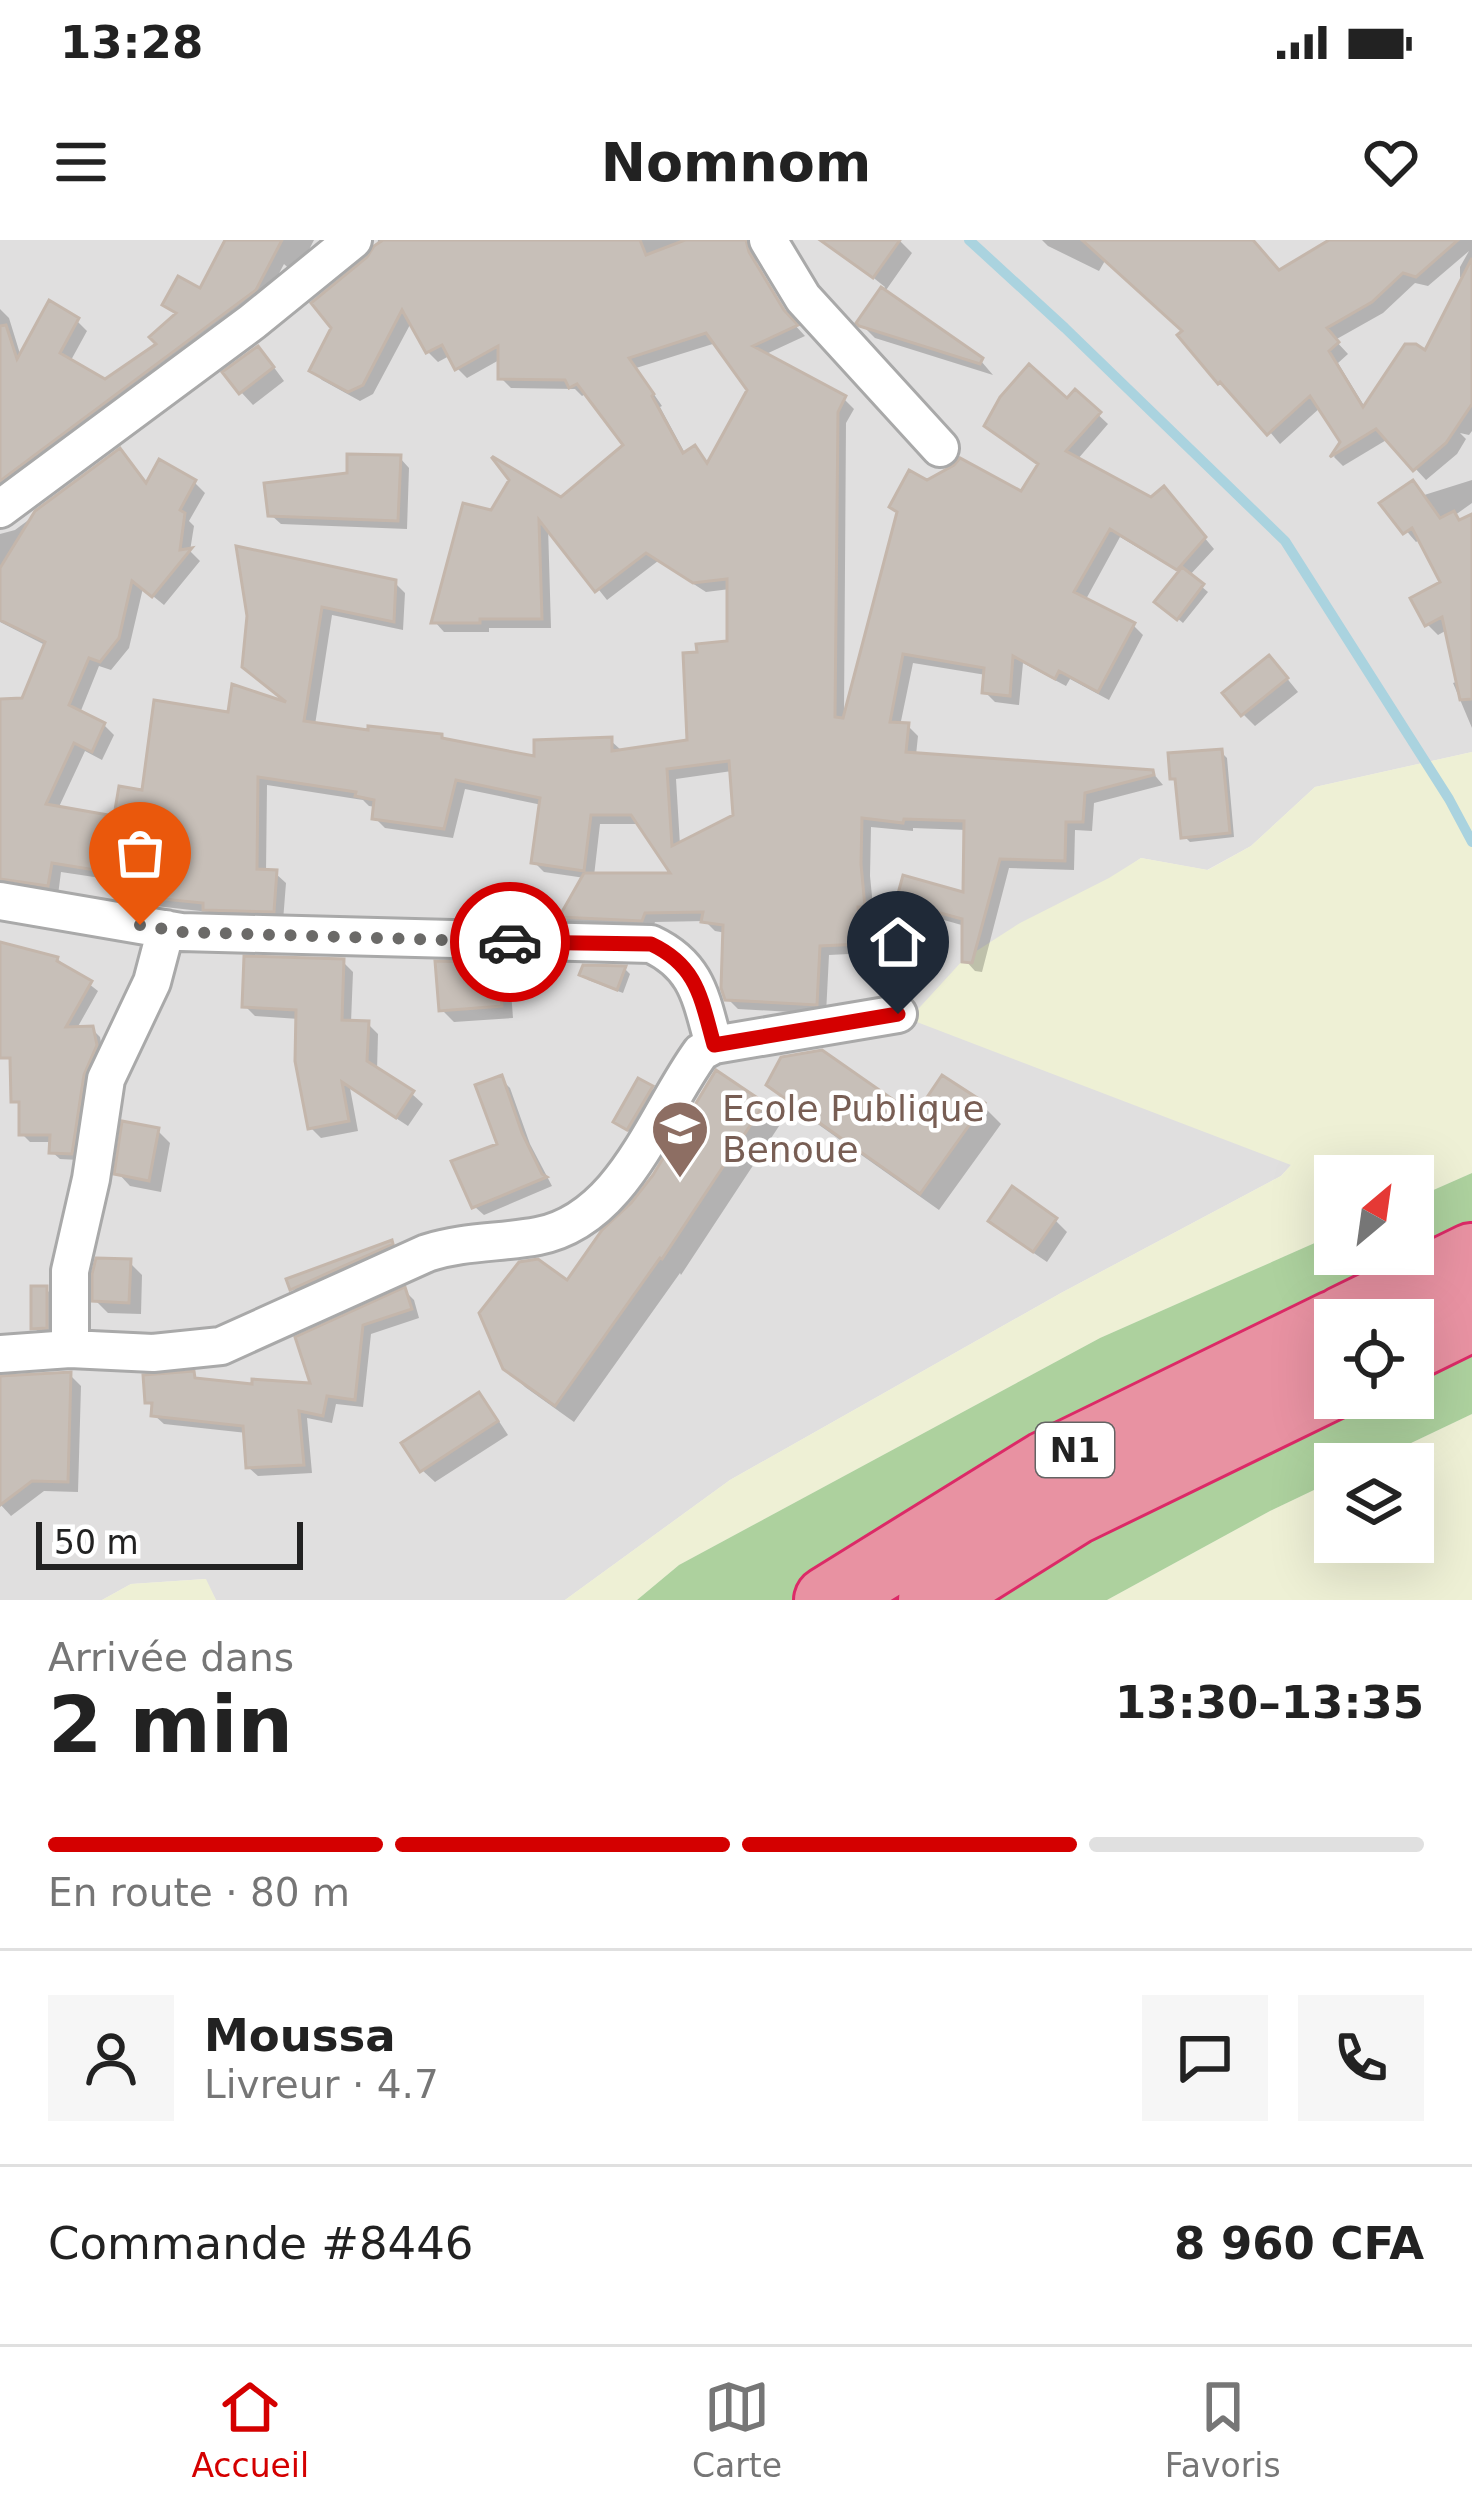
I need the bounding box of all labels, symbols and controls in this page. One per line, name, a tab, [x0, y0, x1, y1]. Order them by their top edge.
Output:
text: 13:28	[60, 16, 203, 69]
icon: menu	[48, 129, 114, 195]
icon: heart	[1358, 129, 1424, 195]
text: Nomnom	[601, 131, 871, 194]
pin	[89, 802, 191, 925]
icon: bag	[107, 820, 173, 886]
courier	[450, 882, 570, 1002]
pin	[847, 891, 949, 1014]
icon: car	[477, 909, 543, 975]
icon: home	[865, 909, 931, 975]
place label: Ecole Publique Benoue	[722, 1088, 985, 1170]
school or university icon: Ecole Publique Benoue	[649, 1098, 711, 1180]
north arrow	[1314, 1155, 1434, 1275]
map controls	[1314, 1155, 1434, 1563]
button: locate	[1314, 1299, 1434, 1419]
road number: N1	[1036, 1423, 1114, 1477]
button: layers	[1314, 1443, 1434, 1563]
scale bar	[36, 1516, 303, 1569]
text: 50 m	[54, 1523, 139, 1562]
text: Arrivée dans	[48, 1635, 294, 1680]
text: 13:30–13:35	[1115, 1676, 1424, 1729]
text: 2 min	[48, 1680, 293, 1770]
text: En route · 80 m	[48, 1870, 350, 1915]
button: person	[48, 1995, 174, 2121]
button: chat	[1142, 1995, 1268, 2121]
button: phone	[1298, 1995, 1424, 2121]
text: Moussa	[204, 2009, 396, 2062]
text: Livreur · 4.7	[204, 2062, 439, 2107]
text: Commande #8446	[48, 2217, 474, 2270]
text: 8 960 CFA	[1174, 2217, 1424, 2270]
tab: Accueil	[191, 2374, 309, 2485]
tab: Carte	[692, 2374, 782, 2485]
tab: Favoris	[1165, 2374, 1281, 2485]

